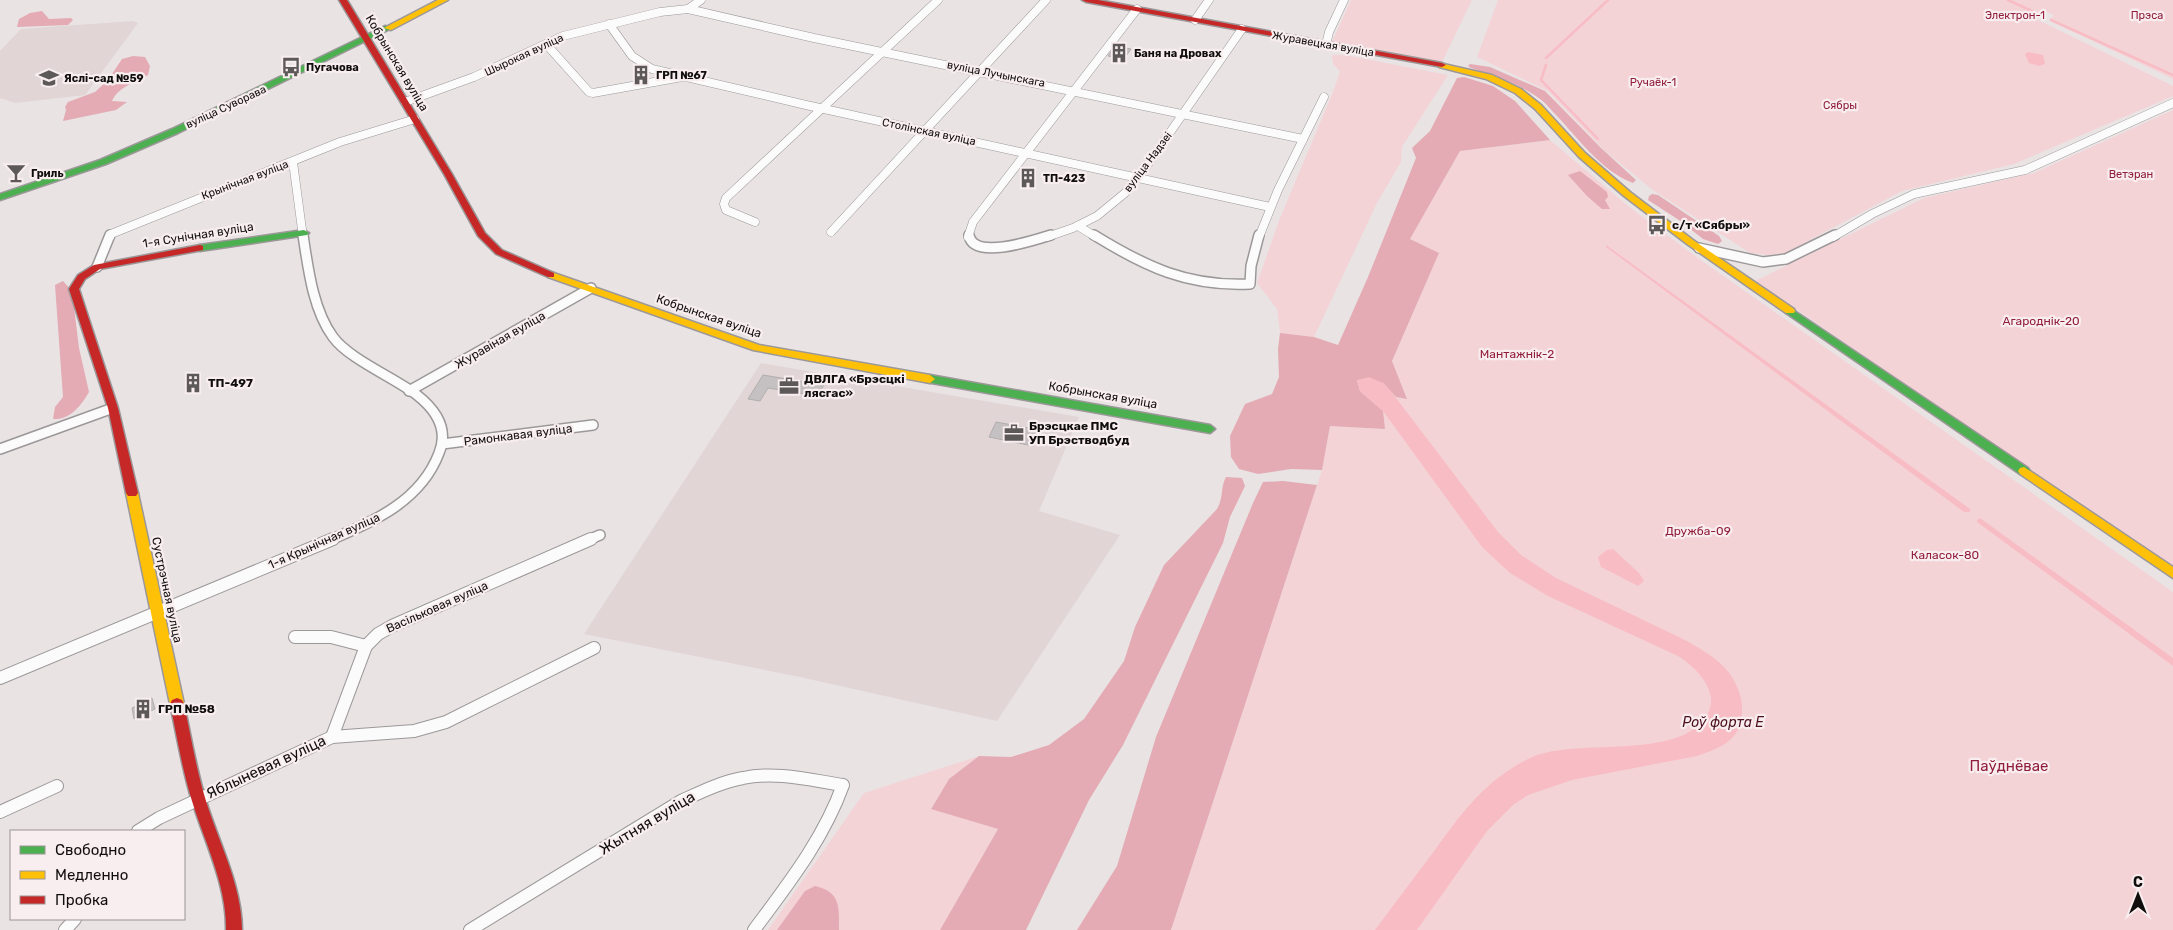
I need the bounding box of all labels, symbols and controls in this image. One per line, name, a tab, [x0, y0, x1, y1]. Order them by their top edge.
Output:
park label: Электрон-1	[1985, 9, 2045, 22]
park label: Прэса	[2131, 9, 2163, 22]
street label: Кобрынская вуліца	[363, 12, 431, 114]
street label: Журавецкая вуліца	[1271, 29, 1375, 59]
street label: Шырокая вуліца	[482, 31, 566, 79]
building icon: Баня на Дровах	[1108, 42, 1130, 64]
place label: Баня на Дровах	[1134, 47, 1222, 60]
bus stop icon: Пугачова	[280, 56, 302, 78]
street label: вуліца Лучынскага	[946, 58, 1046, 90]
place label: Пугачова	[306, 61, 359, 74]
building icon: ГРП №67	[630, 64, 652, 86]
school or university icon: Яслі-сад №59	[38, 67, 60, 89]
place label: ГРП №67	[656, 69, 707, 82]
place label: Яслі-сад №59	[64, 72, 144, 85]
park label: Ручаёк-1	[1630, 76, 1676, 89]
street label: вуліца Суворава	[184, 83, 268, 131]
park label: Сябры	[1823, 99, 1857, 112]
street label: Столінская вуліца	[881, 116, 977, 148]
street label: вуліца Надзеі	[1121, 130, 1175, 194]
street label: Крынічная вуліца	[200, 157, 290, 203]
bar icon: Гриль	[5, 162, 27, 184]
place label: Гриль	[31, 167, 64, 180]
building icon: ТП-423	[1017, 167, 1039, 189]
park label: Ветэран	[2109, 168, 2153, 181]
place label: ТП-423	[1043, 172, 1085, 185]
bus stop icon: с/т «Сябры»	[1646, 214, 1668, 236]
place label: с/т «Сябры»	[1672, 218, 1751, 232]
street label: 1-я Сунічная вуліца	[142, 219, 254, 251]
street label: Кобрынская вуліца	[655, 291, 763, 341]
street label: Журавіная вуліца	[452, 308, 548, 372]
park label: Агароднік-20	[2002, 314, 2080, 328]
park label: Мантажнік-2	[1480, 347, 1554, 361]
building icon: ТП-497	[182, 372, 204, 394]
place label: ДВЛГА «Брэсцкі лясгас»	[804, 372, 905, 400]
office icon: ДВЛГА «Брэсцкі лясгас»	[778, 375, 800, 397]
place label: ТП-497	[208, 376, 253, 390]
street label: Кобрынская вуліца	[1048, 379, 1158, 411]
place label: Брэсцкае ПМС УП Брэстводбуд	[1029, 419, 1130, 447]
street label: Рамонкавая вуліца	[463, 421, 573, 449]
office icon: Брэсцкае ПМС УП Брэстводбуд	[1003, 422, 1025, 444]
street label: 1-я Крынічная вуліца	[266, 510, 382, 572]
park label: Дружба-09	[1665, 524, 1731, 538]
street label: Сустрэчная вуліца	[149, 536, 185, 644]
park label: Каласок-80	[1911, 548, 1979, 562]
street label: Васільковая вуліца	[384, 578, 490, 636]
building icon: ГРП №58	[132, 698, 154, 720]
place label: ГРП №58	[158, 702, 215, 716]
water label: Роў форта Е	[1682, 714, 1764, 731]
street label: Яблыневая вуліца	[203, 731, 329, 803]
park label: Паўднёвае	[1970, 757, 2048, 775]
street label: Жытняя вуліца	[596, 787, 698, 859]
legend	[10, 830, 185, 920]
text: Свободно	[55, 841, 126, 859]
text: Медленно	[55, 866, 128, 884]
north arrow	[2113, 870, 2163, 920]
text: С	[2133, 874, 2143, 891]
text: Пробка	[55, 891, 108, 909]

